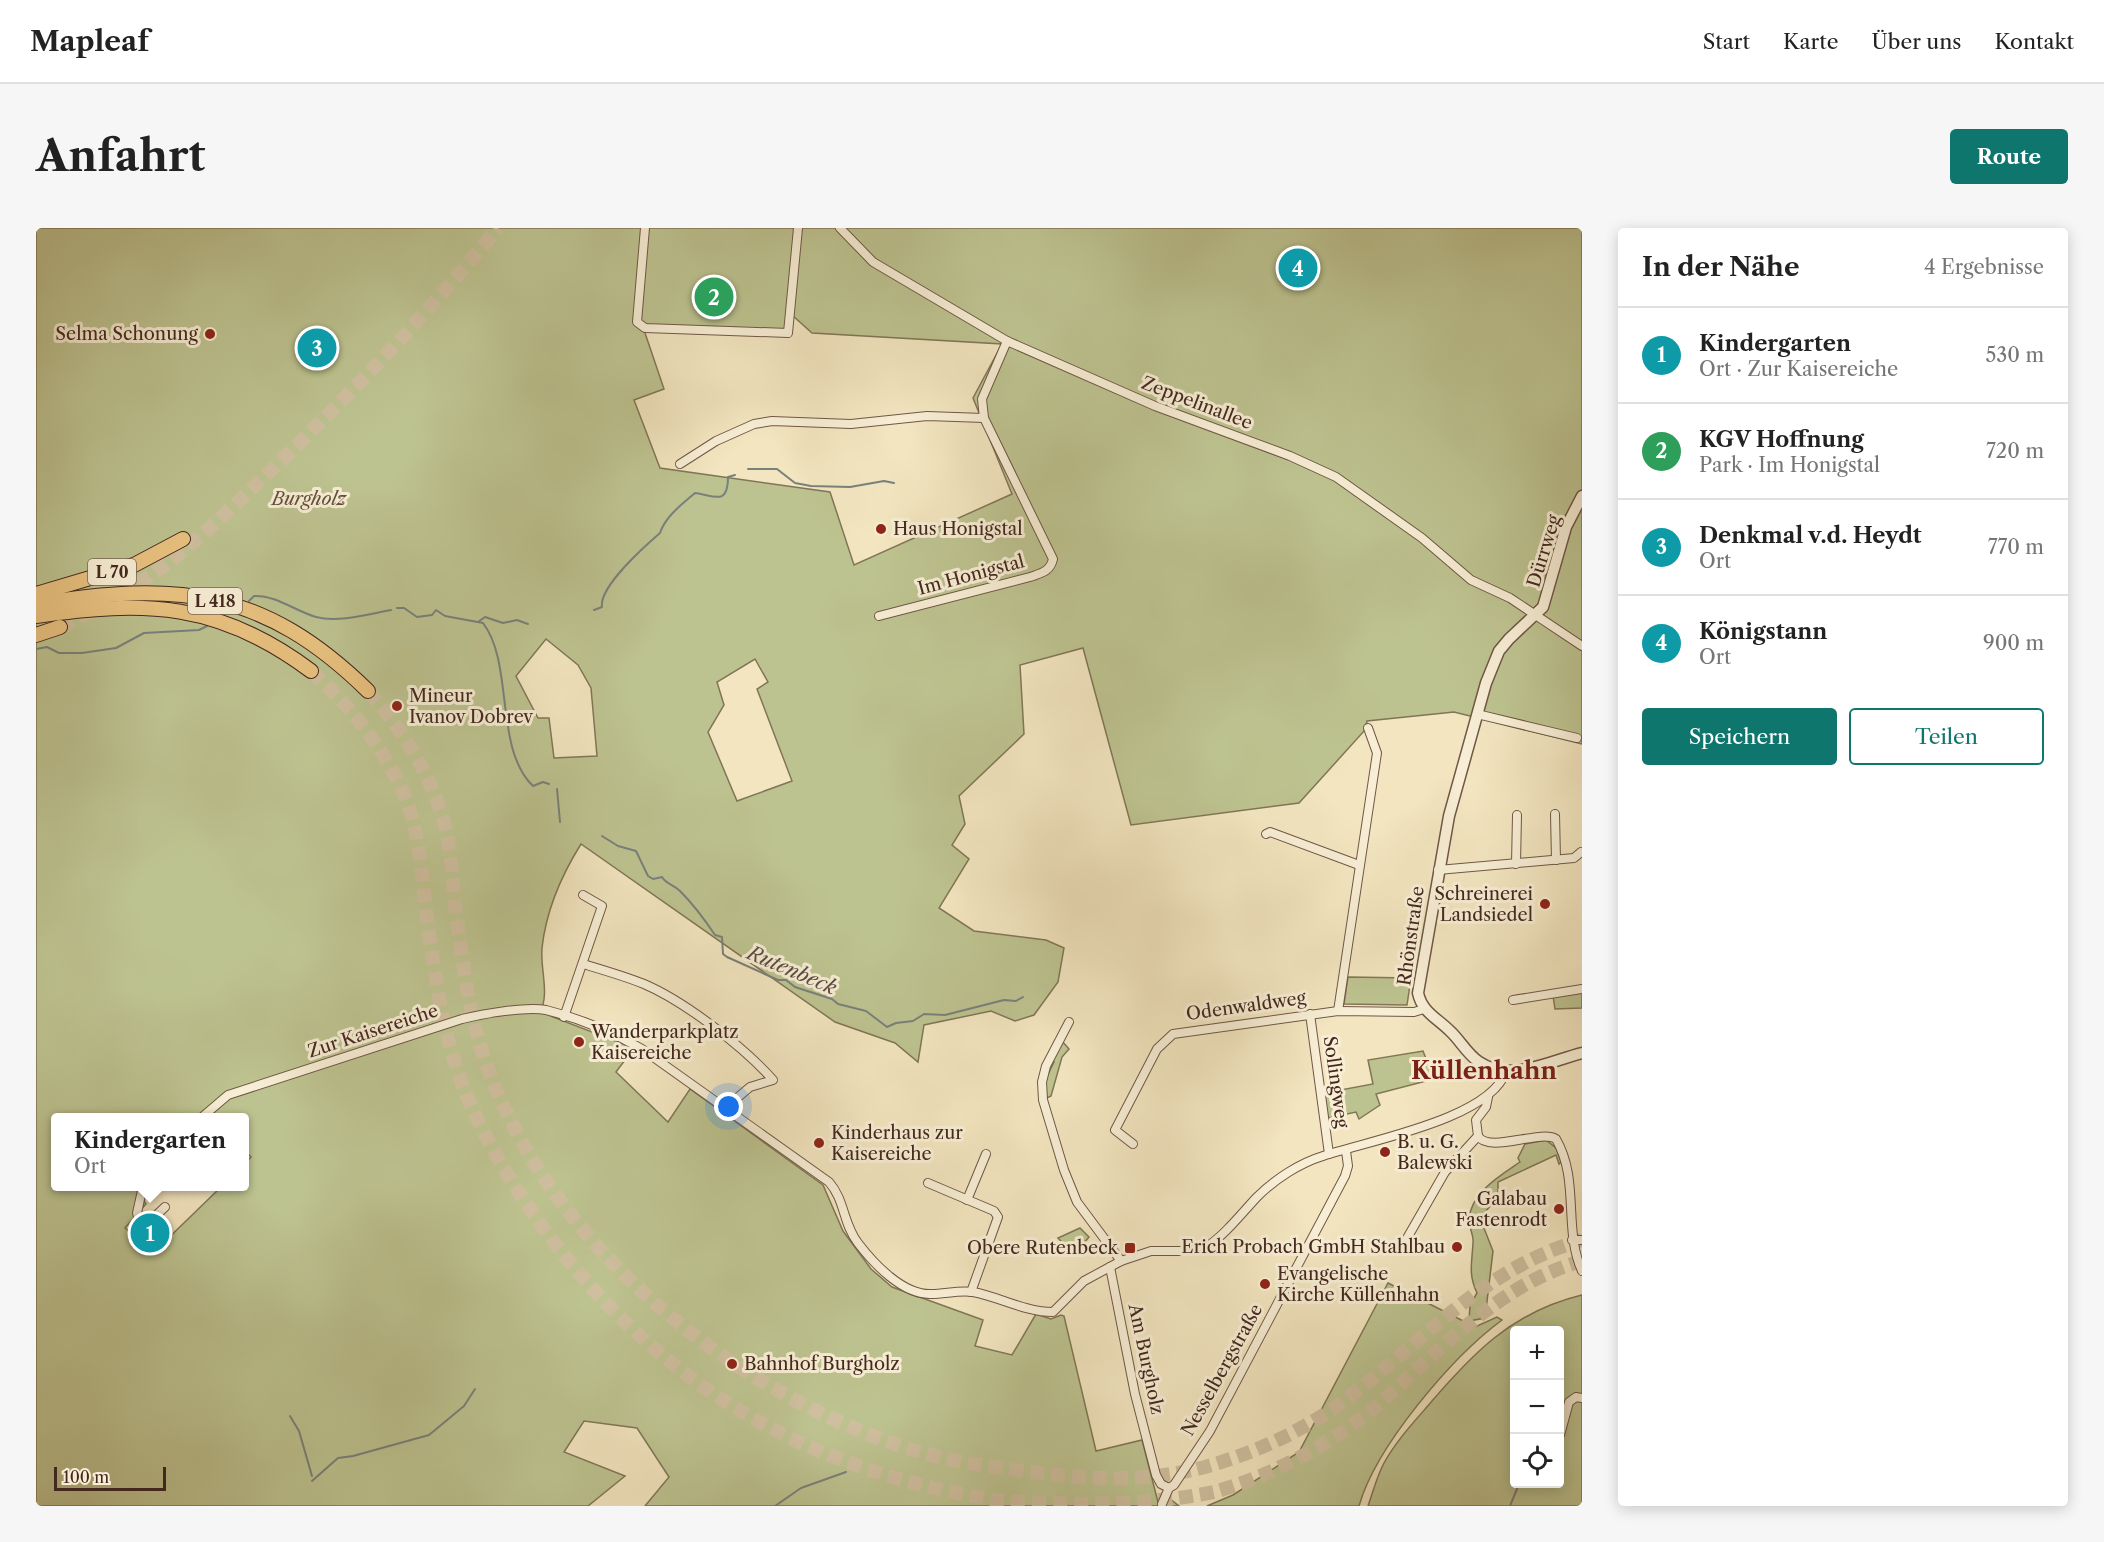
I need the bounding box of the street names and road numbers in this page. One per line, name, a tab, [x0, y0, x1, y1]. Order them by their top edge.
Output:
street label: Zeppelinallee	[1138, 372, 1256, 434]
street label: Dürrweg	[1523, 512, 1566, 590]
street label: Im Honigstal	[915, 550, 1027, 600]
road number: L 70	[88, 559, 136, 585]
road number: L 418	[188, 588, 242, 614]
street label: Rhönstraße	[1393, 885, 1429, 987]
street label: Odenwaldweg	[1185, 987, 1308, 1025]
street label: Zur Kaisereiche	[305, 1000, 441, 1062]
street label: Sollingweg	[1319, 1035, 1353, 1130]
street label: Nesselbergstraße	[1177, 1300, 1267, 1440]
street label: Am Burgholz	[1123, 1301, 1168, 1416]

